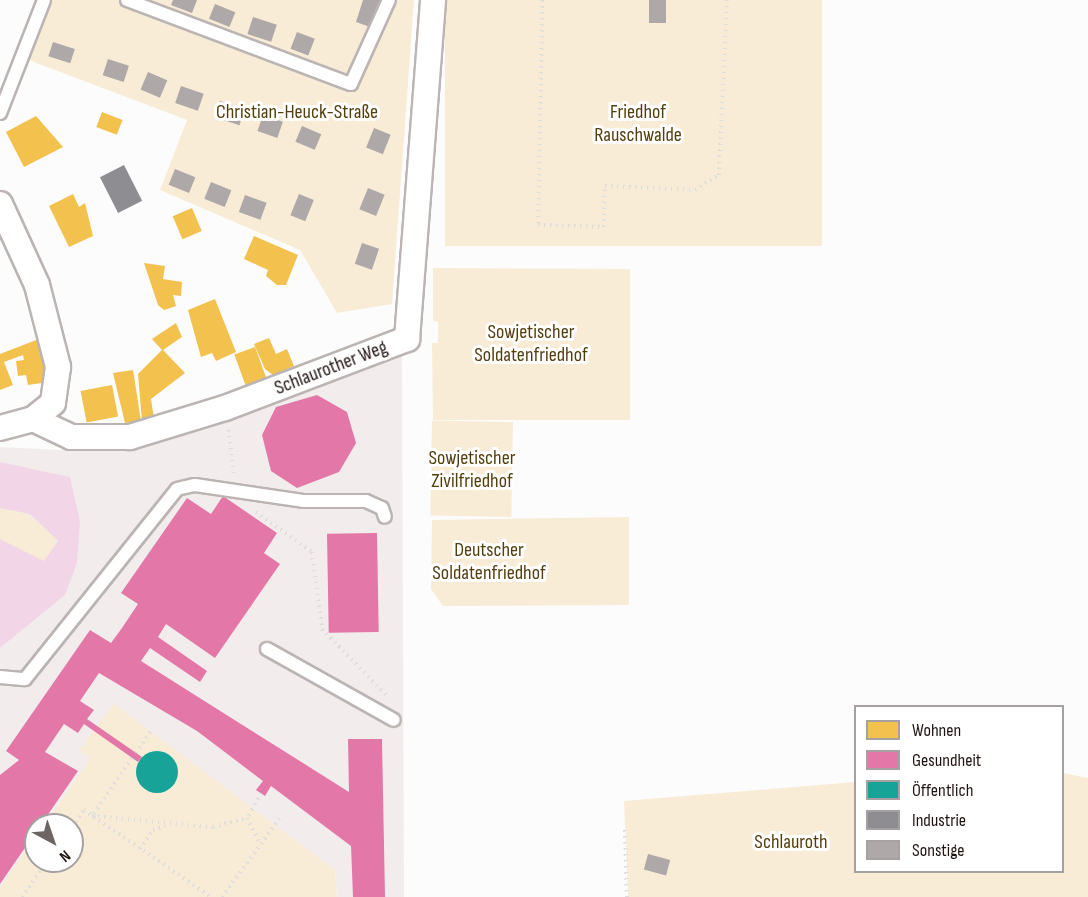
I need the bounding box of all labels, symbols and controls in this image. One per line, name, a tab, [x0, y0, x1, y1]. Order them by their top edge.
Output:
park label: Christian-Heuck-Straße	[216, 100, 378, 124]
park label: Friedhof Rauschwalde	[594, 101, 682, 148]
park label: Sowjetischer Soldatenfriedhof	[474, 321, 588, 368]
street label: Schlaurother Weg	[271, 335, 391, 401]
park label: Sowjetischer Zivilfriedhof	[429, 446, 515, 493]
park label: Deutscher Soldatenfriedhof	[432, 539, 546, 586]
legend	[854, 705, 1064, 873]
text: Wohnen	[912, 720, 961, 741]
text: Gesundheit	[912, 750, 981, 771]
text: Öffentlich	[912, 780, 973, 801]
text: Industrie	[912, 810, 966, 831]
north arrow	[24, 813, 84, 873]
park label: Schlauroth	[754, 830, 828, 854]
text: Sonstige	[912, 840, 965, 861]
text: N	[55, 846, 74, 866]

